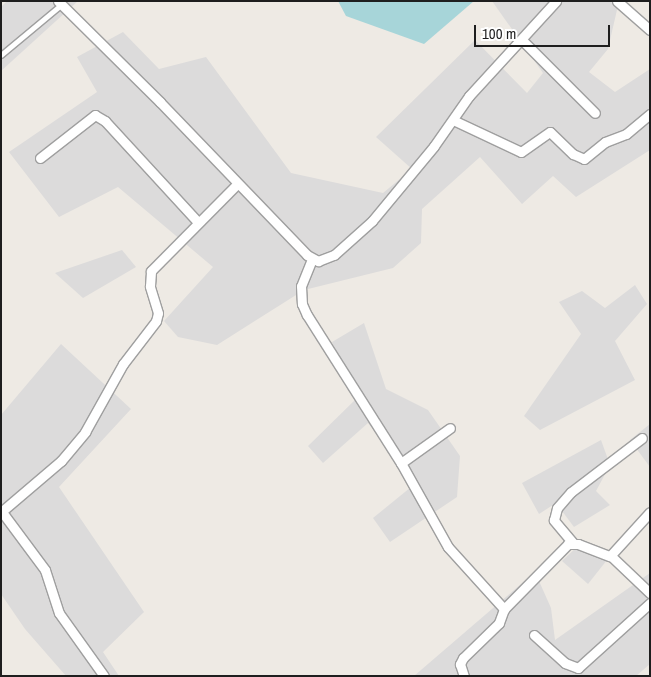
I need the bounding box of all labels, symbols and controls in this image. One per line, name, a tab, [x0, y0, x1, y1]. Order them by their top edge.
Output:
scale bar	[476, 15, 612, 47]
text: 100 m	[482, 23, 516, 44]

